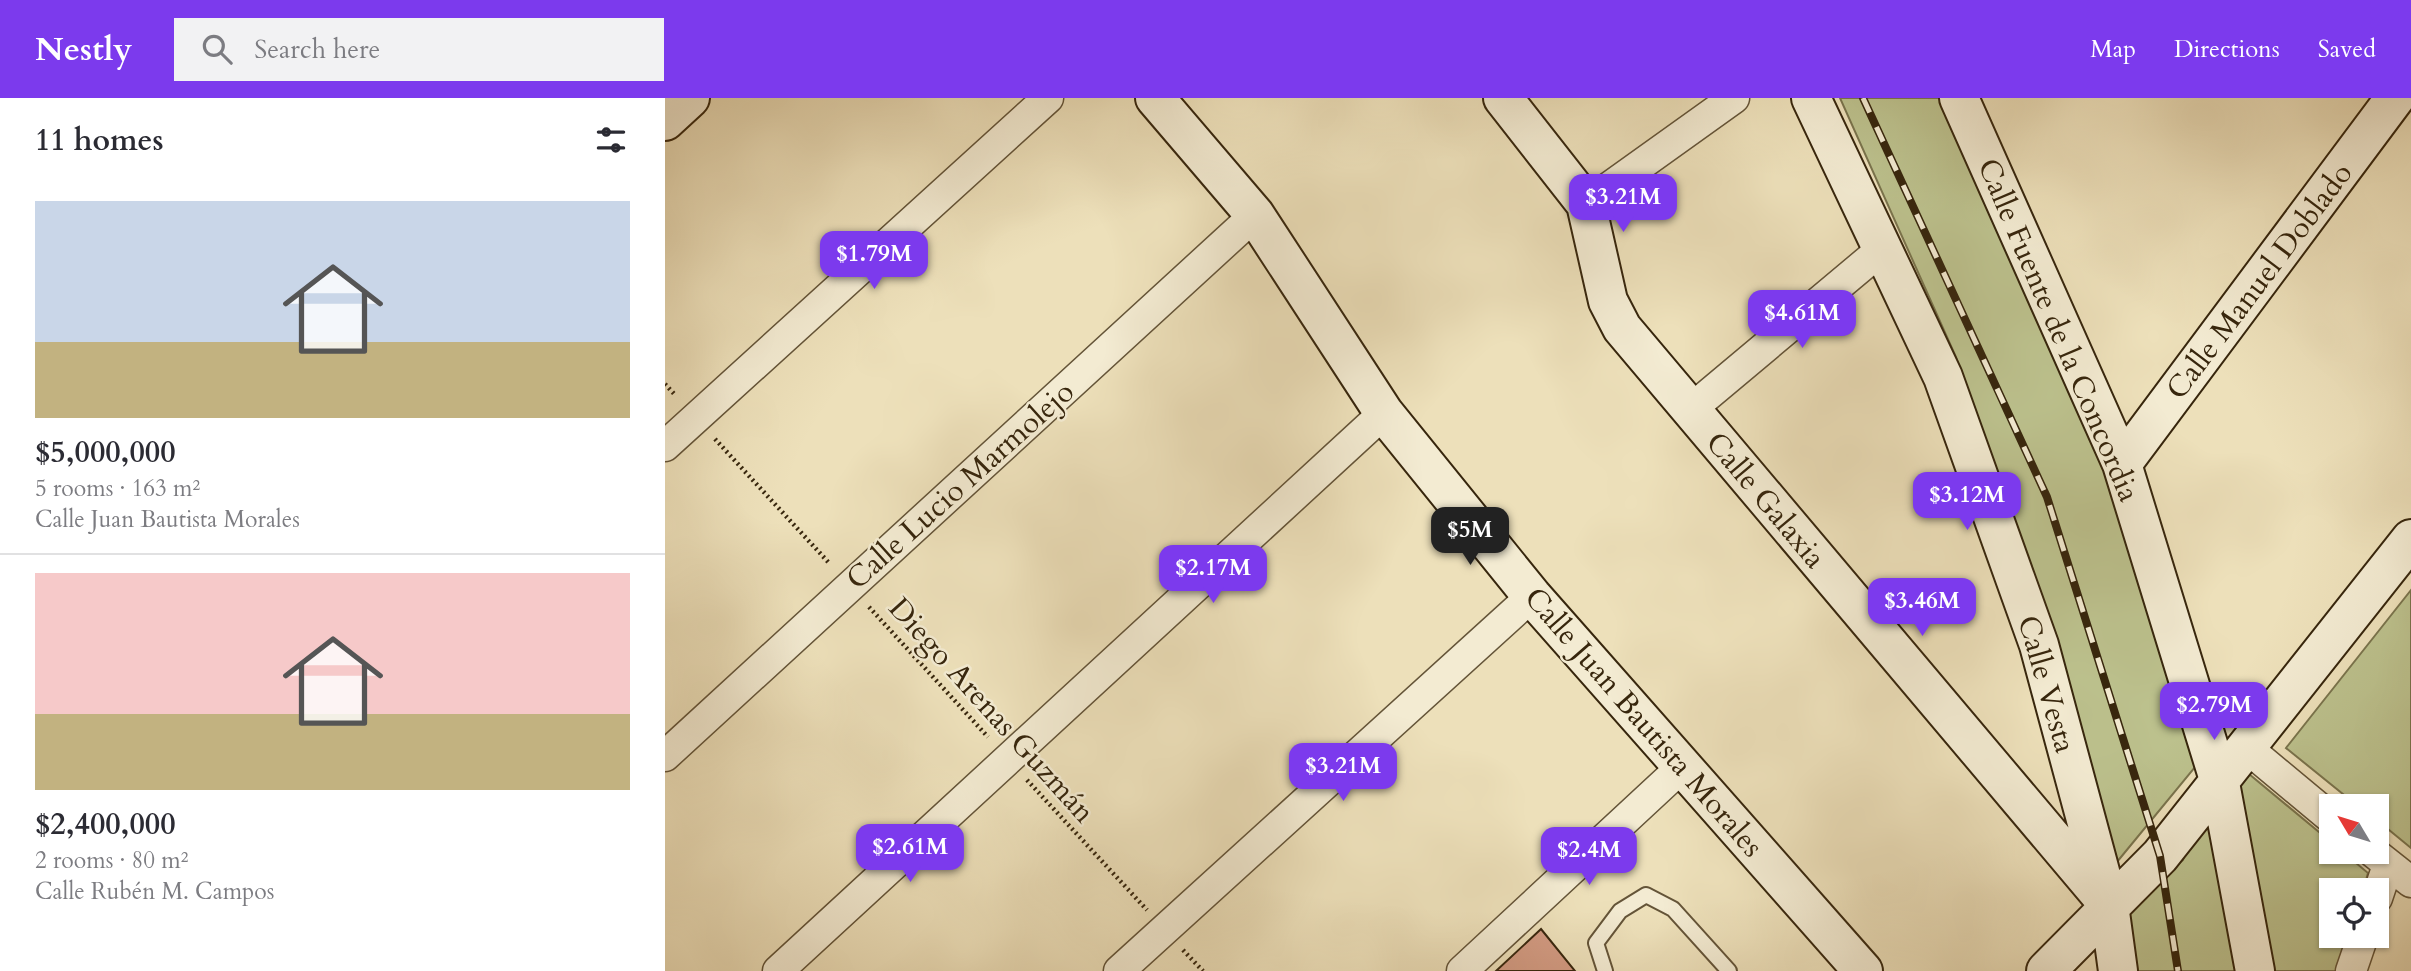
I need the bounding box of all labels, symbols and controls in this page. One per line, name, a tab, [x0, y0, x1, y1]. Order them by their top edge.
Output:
search box	[174, 18, 664, 81]
text: Nestly	[35, 27, 132, 72]
icon: search	[198, 30, 236, 68]
text: Search here	[254, 32, 380, 67]
text: Map	[2090, 33, 2136, 66]
text: Directions	[2174, 33, 2280, 66]
text: Saved	[2318, 33, 2376, 66]
text: 11 homes	[35, 120, 164, 161]
icon: filters	[592, 121, 630, 159]
street label: Calle Fuente de la Concordia	[1968, 152, 2150, 508]
street label: Calle Manuel Doblado	[2157, 155, 2362, 408]
pin: $3.21M	[1566, 174, 1680, 234]
text: $3.21M	[1585, 181, 1661, 212]
pin: $1.79M	[817, 232, 931, 291]
text: $1.79M	[836, 238, 912, 269]
icon: home	[270, 246, 396, 372]
pin: $4.61M	[1745, 290, 1859, 350]
text: $4.61M	[1764, 297, 1840, 328]
street label: Calle Lucio Marmolejo	[838, 372, 1083, 599]
street label: Calle Galaxia	[1696, 423, 1835, 577]
text: $5,000,000	[35, 432, 176, 473]
pin: $3.12M	[1910, 472, 2024, 532]
text: 5 rooms · 163 m²	[35, 473, 200, 504]
text: $3.12M	[1929, 479, 2005, 510]
text: Calle Juan Bautista Morales	[35, 504, 300, 535]
pin: $5M	[1436, 508, 1504, 567]
text: $5M	[1447, 514, 1493, 545]
pin: $2.17M	[1156, 546, 1270, 605]
text: $2.17M	[1175, 552, 1251, 583]
pin: $3.46M	[1865, 578, 1979, 638]
street label: Calle Juan Bautista Morales	[1515, 579, 1772, 866]
text: $3.46M	[1884, 585, 1960, 616]
street label: Diego Arenas Guzmán	[879, 589, 1104, 832]
street label: Calle Vesta	[2007, 611, 2086, 758]
icon: home	[270, 618, 396, 744]
pin: $2.79M	[2157, 682, 2271, 742]
text: $2.79M	[2176, 689, 2252, 720]
pin: $3.21M	[1286, 744, 1400, 803]
text: $3.21M	[1305, 750, 1381, 781]
north arrow	[2319, 794, 2389, 864]
map controls	[2319, 794, 2389, 948]
text: $2,400,000	[35, 804, 176, 845]
pin: $2.61M	[853, 824, 967, 884]
pin: $2.4M	[1540, 828, 1638, 887]
text: $2.61M	[872, 831, 948, 862]
text: $2.4M	[1557, 834, 1621, 865]
text: 2 rooms · 80 m²	[35, 845, 188, 876]
text: Calle Rubén M. Campos	[35, 876, 274, 907]
button: locate	[2319, 878, 2389, 948]

